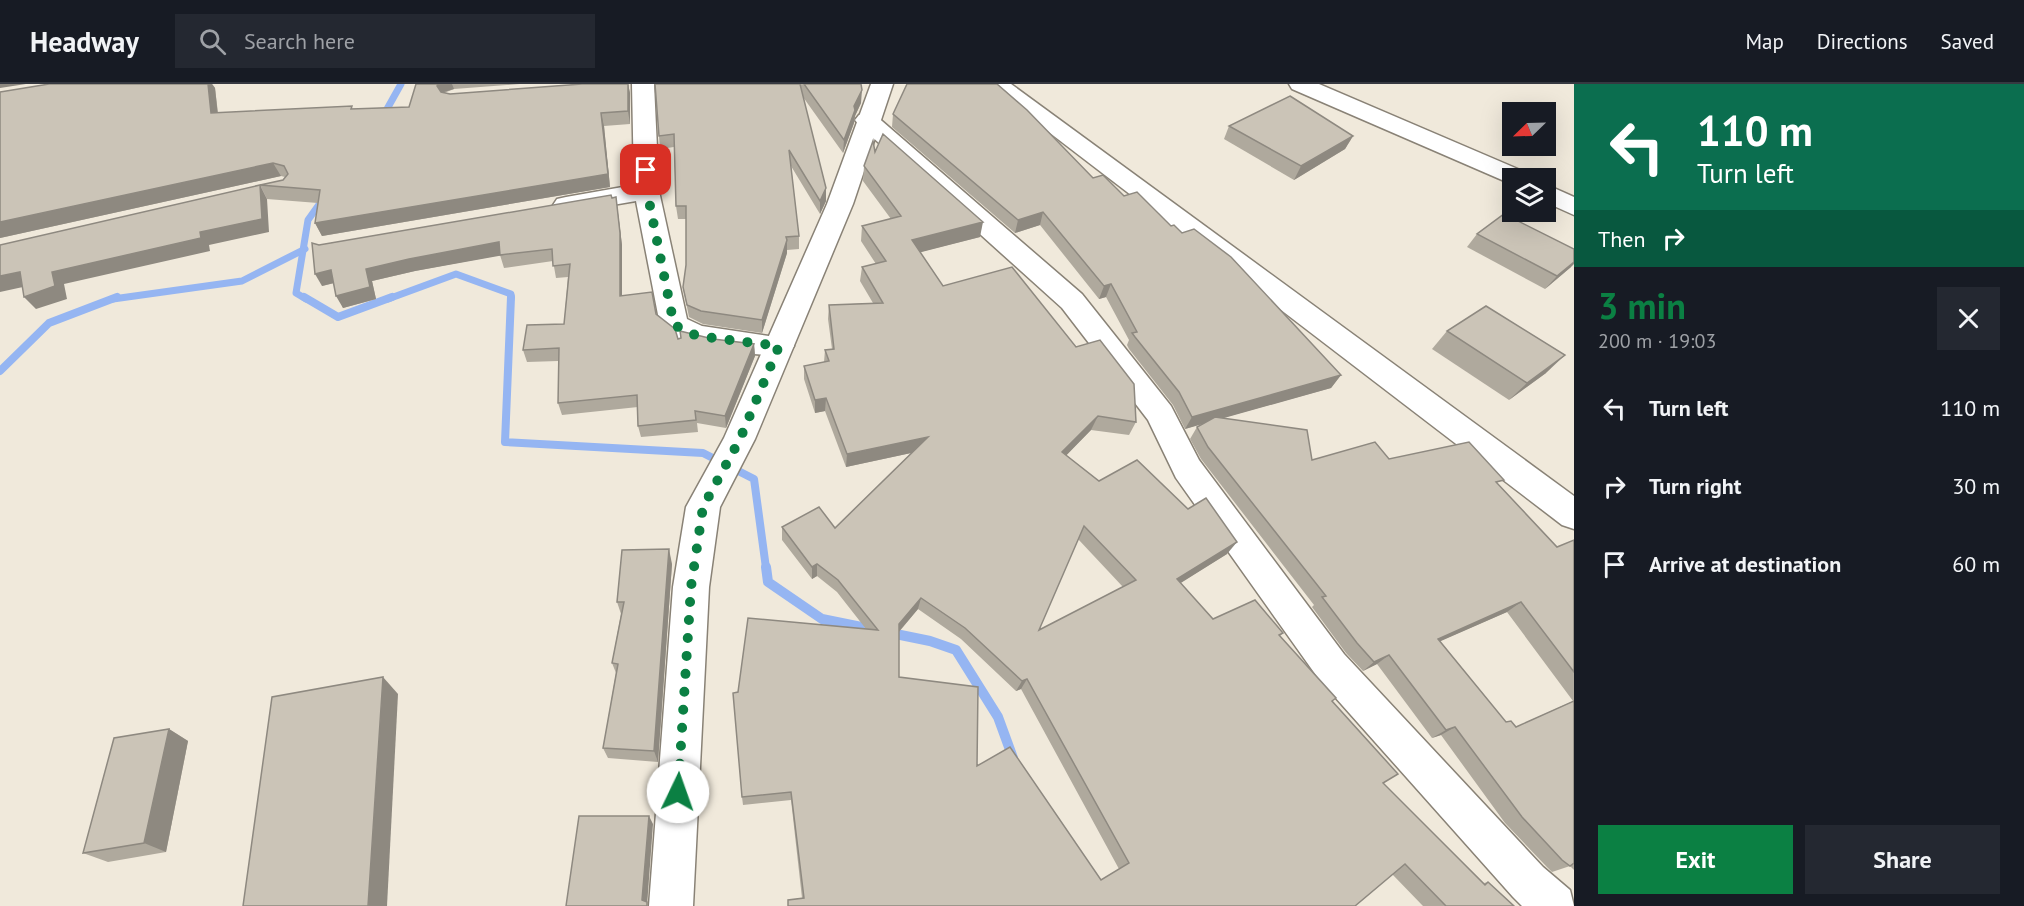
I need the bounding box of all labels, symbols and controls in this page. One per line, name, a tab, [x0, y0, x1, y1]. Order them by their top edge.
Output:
search box	[175, 14, 595, 68]
text: Headway	[30, 23, 139, 60]
icon: search	[196, 25, 229, 58]
text: Search here	[244, 27, 355, 55]
text: Map	[1745, 28, 1784, 55]
text: Directions	[1817, 28, 1908, 55]
text: Saved	[1941, 28, 1994, 55]
north arrow	[1502, 102, 1556, 156]
map controls	[1502, 102, 1556, 222]
text: 110 m	[1697, 103, 1813, 158]
icon: left	[1598, 108, 1676, 186]
pin	[620, 144, 671, 195]
icon: arrive	[629, 153, 662, 186]
text: Turn left	[1697, 156, 1794, 190]
button: layers	[1502, 168, 1556, 222]
icon: right	[1657, 222, 1690, 255]
text: Then	[1598, 225, 1645, 253]
text: 3 min	[1598, 282, 1686, 329]
button: close	[1937, 287, 2000, 350]
text: 200 m · 19:03	[1598, 328, 1716, 354]
icon: left	[1598, 392, 1631, 425]
text: Turn left	[1649, 394, 1729, 422]
text: 110 m	[1940, 394, 2000, 422]
icon: right	[1598, 470, 1631, 503]
text: Turn right	[1649, 472, 1741, 500]
text: 30 m	[1952, 472, 2000, 500]
icon: arrive	[1598, 548, 1631, 581]
text: Arrive at destination	[1649, 550, 1841, 578]
text: 60 m	[1952, 550, 2000, 578]
position arrow	[646, 760, 710, 824]
button: Exit	[1598, 825, 1793, 894]
button: Share	[1805, 825, 2000, 894]

